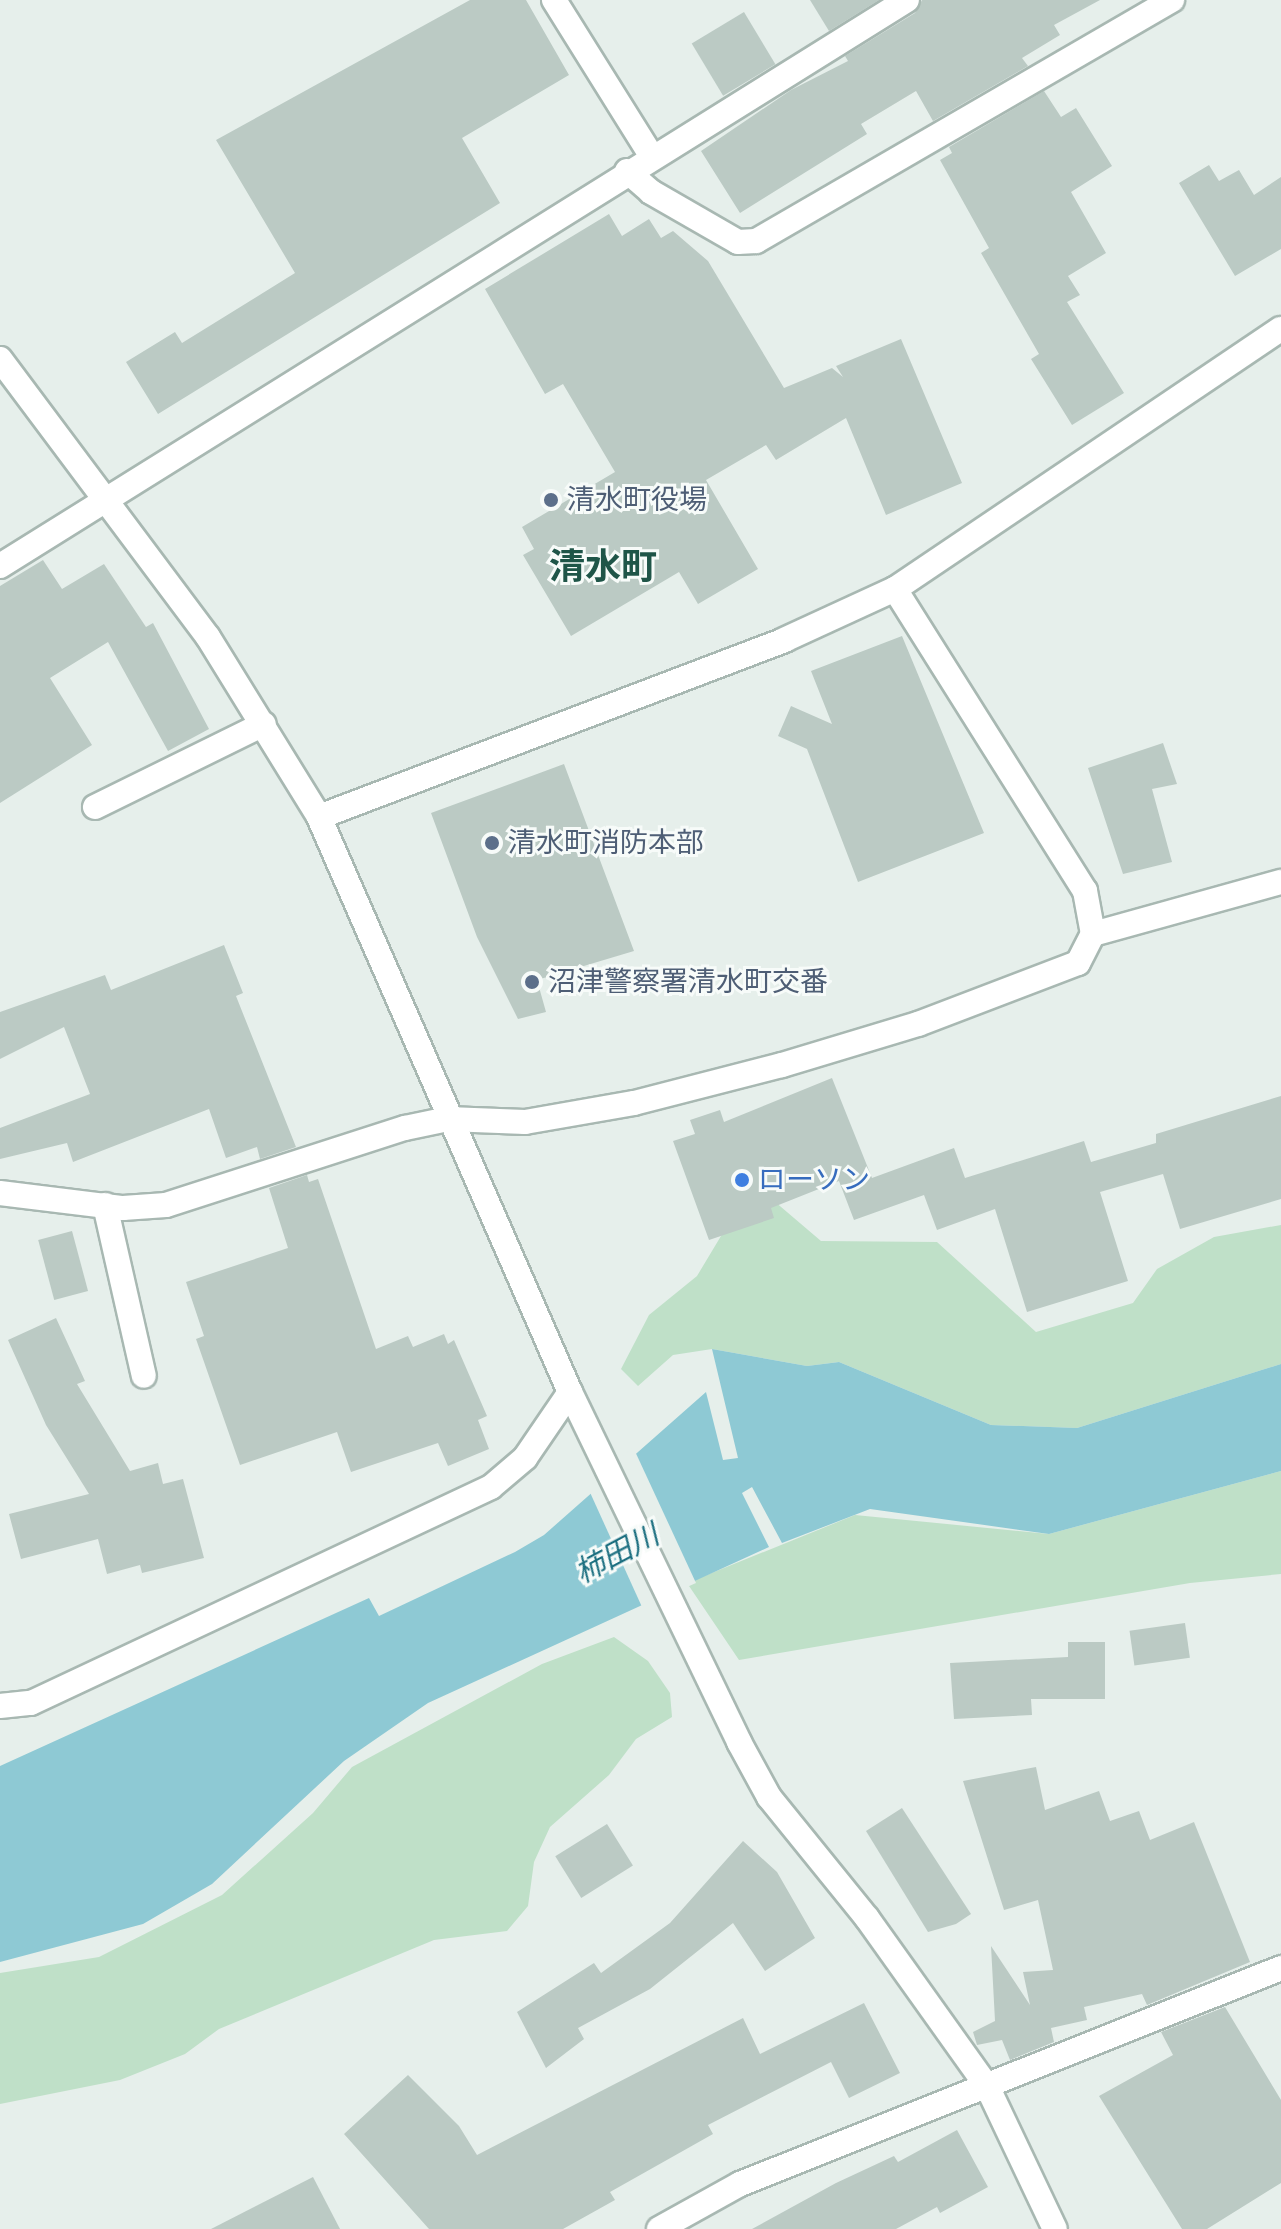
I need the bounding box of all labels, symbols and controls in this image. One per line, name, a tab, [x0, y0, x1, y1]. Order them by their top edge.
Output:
place label: 清水町役場	[567, 483, 707, 517]
marker: 清水町役場	[542, 491, 560, 509]
district label: 清水町	[549, 545, 657, 589]
place label: 清水町消防本部	[508, 826, 704, 860]
marker: 清水町消防本部	[483, 834, 501, 852]
place label: 沼津警察署清水町交番	[548, 965, 828, 999]
marker: 沼津警察署清水町交番	[523, 973, 541, 991]
place label: ローソン	[758, 1163, 870, 1197]
marker: ローソン	[733, 1171, 751, 1189]
water label: 柿田川	[569, 1517, 665, 1591]

